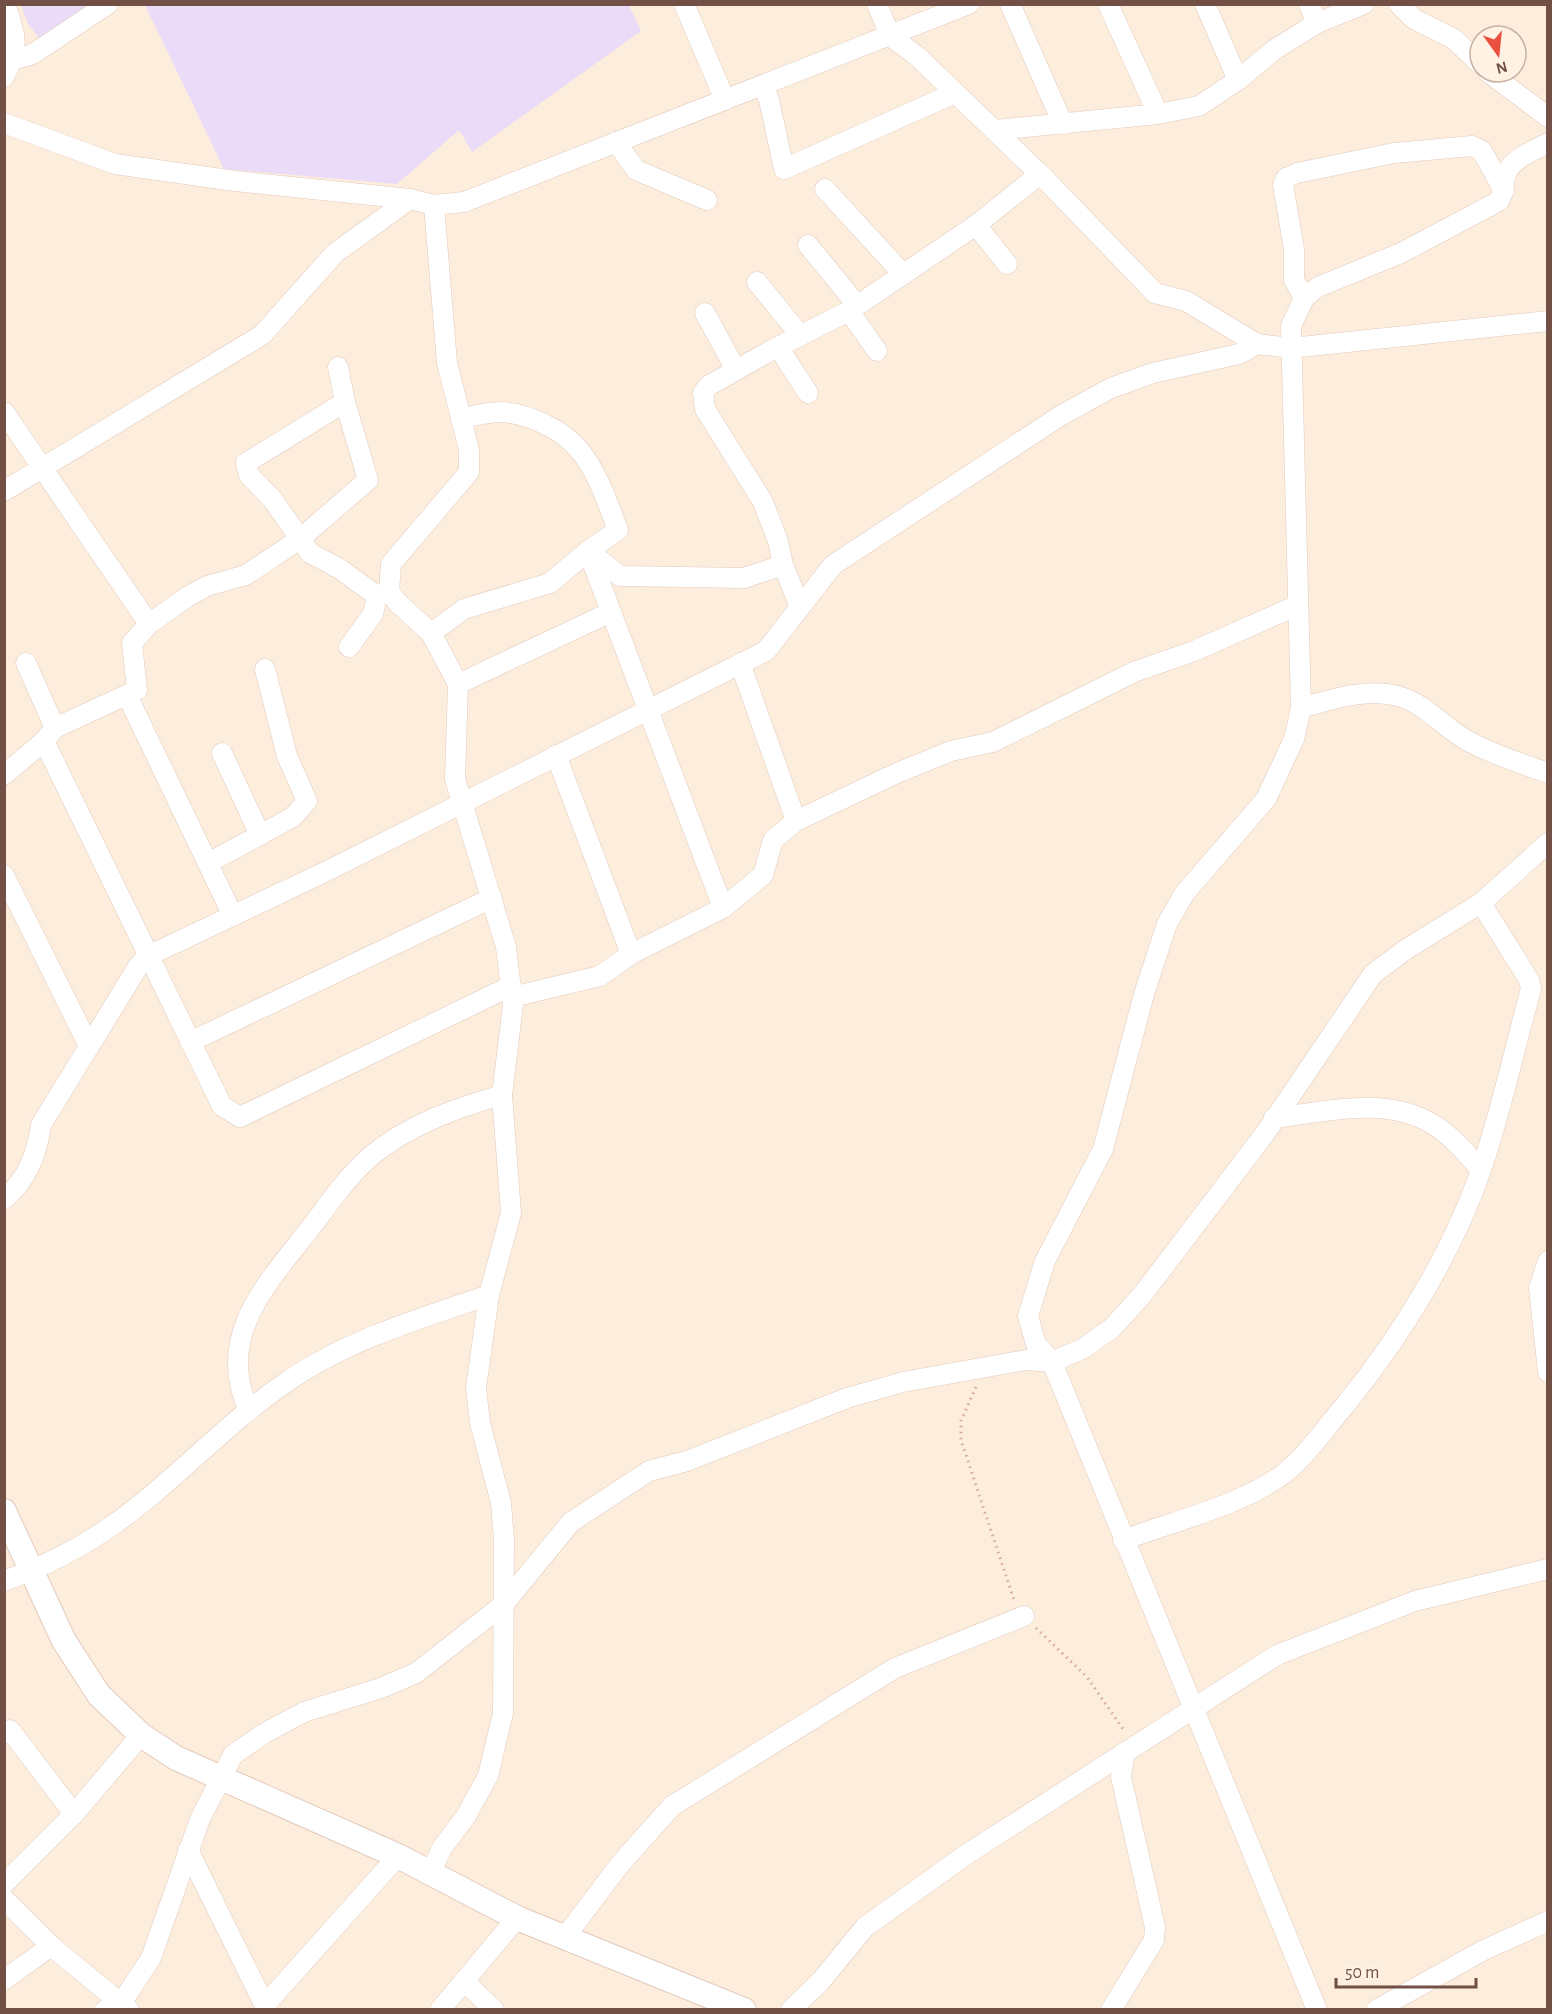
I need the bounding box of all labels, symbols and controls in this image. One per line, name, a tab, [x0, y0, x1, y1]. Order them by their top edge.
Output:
north arrow	[1468, 24, 1528, 84]
text: N	[1494, 58, 1509, 77]
scale bar	[1336, 1951, 1476, 1989]
text: 50 m	[1345, 1964, 1379, 1982]

